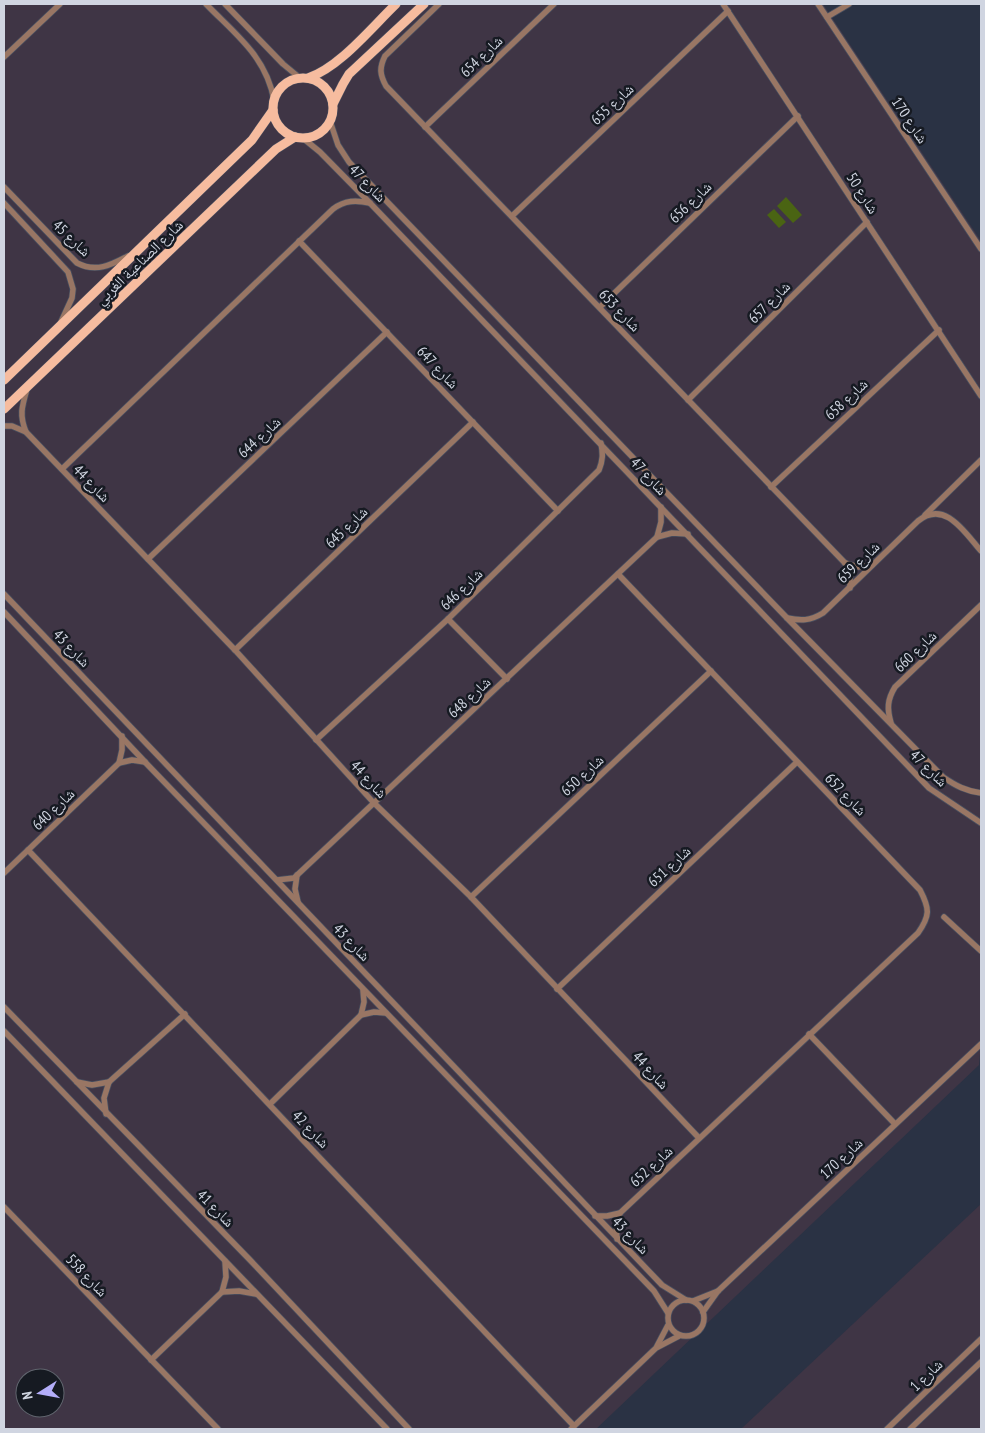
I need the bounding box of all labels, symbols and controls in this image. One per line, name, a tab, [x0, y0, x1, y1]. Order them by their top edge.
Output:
street label: شارع 654	[456, 31, 507, 82]
street label: شارع 655	[587, 79, 638, 129]
street label: شارع 170	[887, 93, 932, 148]
street label: شارع 47	[345, 160, 391, 207]
street label: شارع 50	[842, 169, 883, 218]
street label: شارع 656	[665, 177, 716, 228]
street label: شارع الصناعية الغربي	[91, 215, 189, 311]
street label: شارع 45	[48, 216, 95, 261]
street label: شارع 657	[744, 277, 795, 328]
street label: شارع 653	[594, 285, 645, 336]
street label: شارع 647	[412, 342, 463, 393]
street label: شارع 658	[821, 374, 872, 424]
street label: شارع 644	[234, 412, 285, 462]
street label: شارع 47	[626, 453, 671, 500]
street label: شارع 44	[69, 460, 115, 507]
street label: شارع 645	[321, 502, 372, 553]
street label: شارع 659	[833, 537, 884, 588]
street label: شارع 646	[436, 564, 487, 615]
street label: شارع 43	[49, 625, 95, 672]
street label: شارع 660	[890, 626, 941, 677]
street label: شارع 648	[444, 672, 495, 722]
street label: شارع 47	[905, 745, 952, 791]
street label: شارع 650	[557, 750, 608, 800]
street label: شارع 44	[346, 756, 391, 803]
street label: شارع 652	[820, 769, 871, 820]
street label: شارع 640	[28, 784, 79, 835]
street label: شارع 651	[644, 841, 695, 891]
street label: شارع 43	[329, 919, 375, 966]
street label: شارع 44	[628, 1047, 673, 1094]
street label: شارع 42	[288, 1106, 334, 1153]
street label: شارع 170	[816, 1133, 867, 1183]
street label: شارع 652	[626, 1141, 677, 1191]
street label: شارع 41	[193, 1185, 239, 1231]
street label: شارع 43	[608, 1212, 654, 1259]
street label: شارع 558	[61, 1250, 112, 1301]
street label: شارع 1	[906, 1355, 947, 1396]
north arrow	[15, 1368, 65, 1418]
text: N	[18, 1390, 37, 1401]

